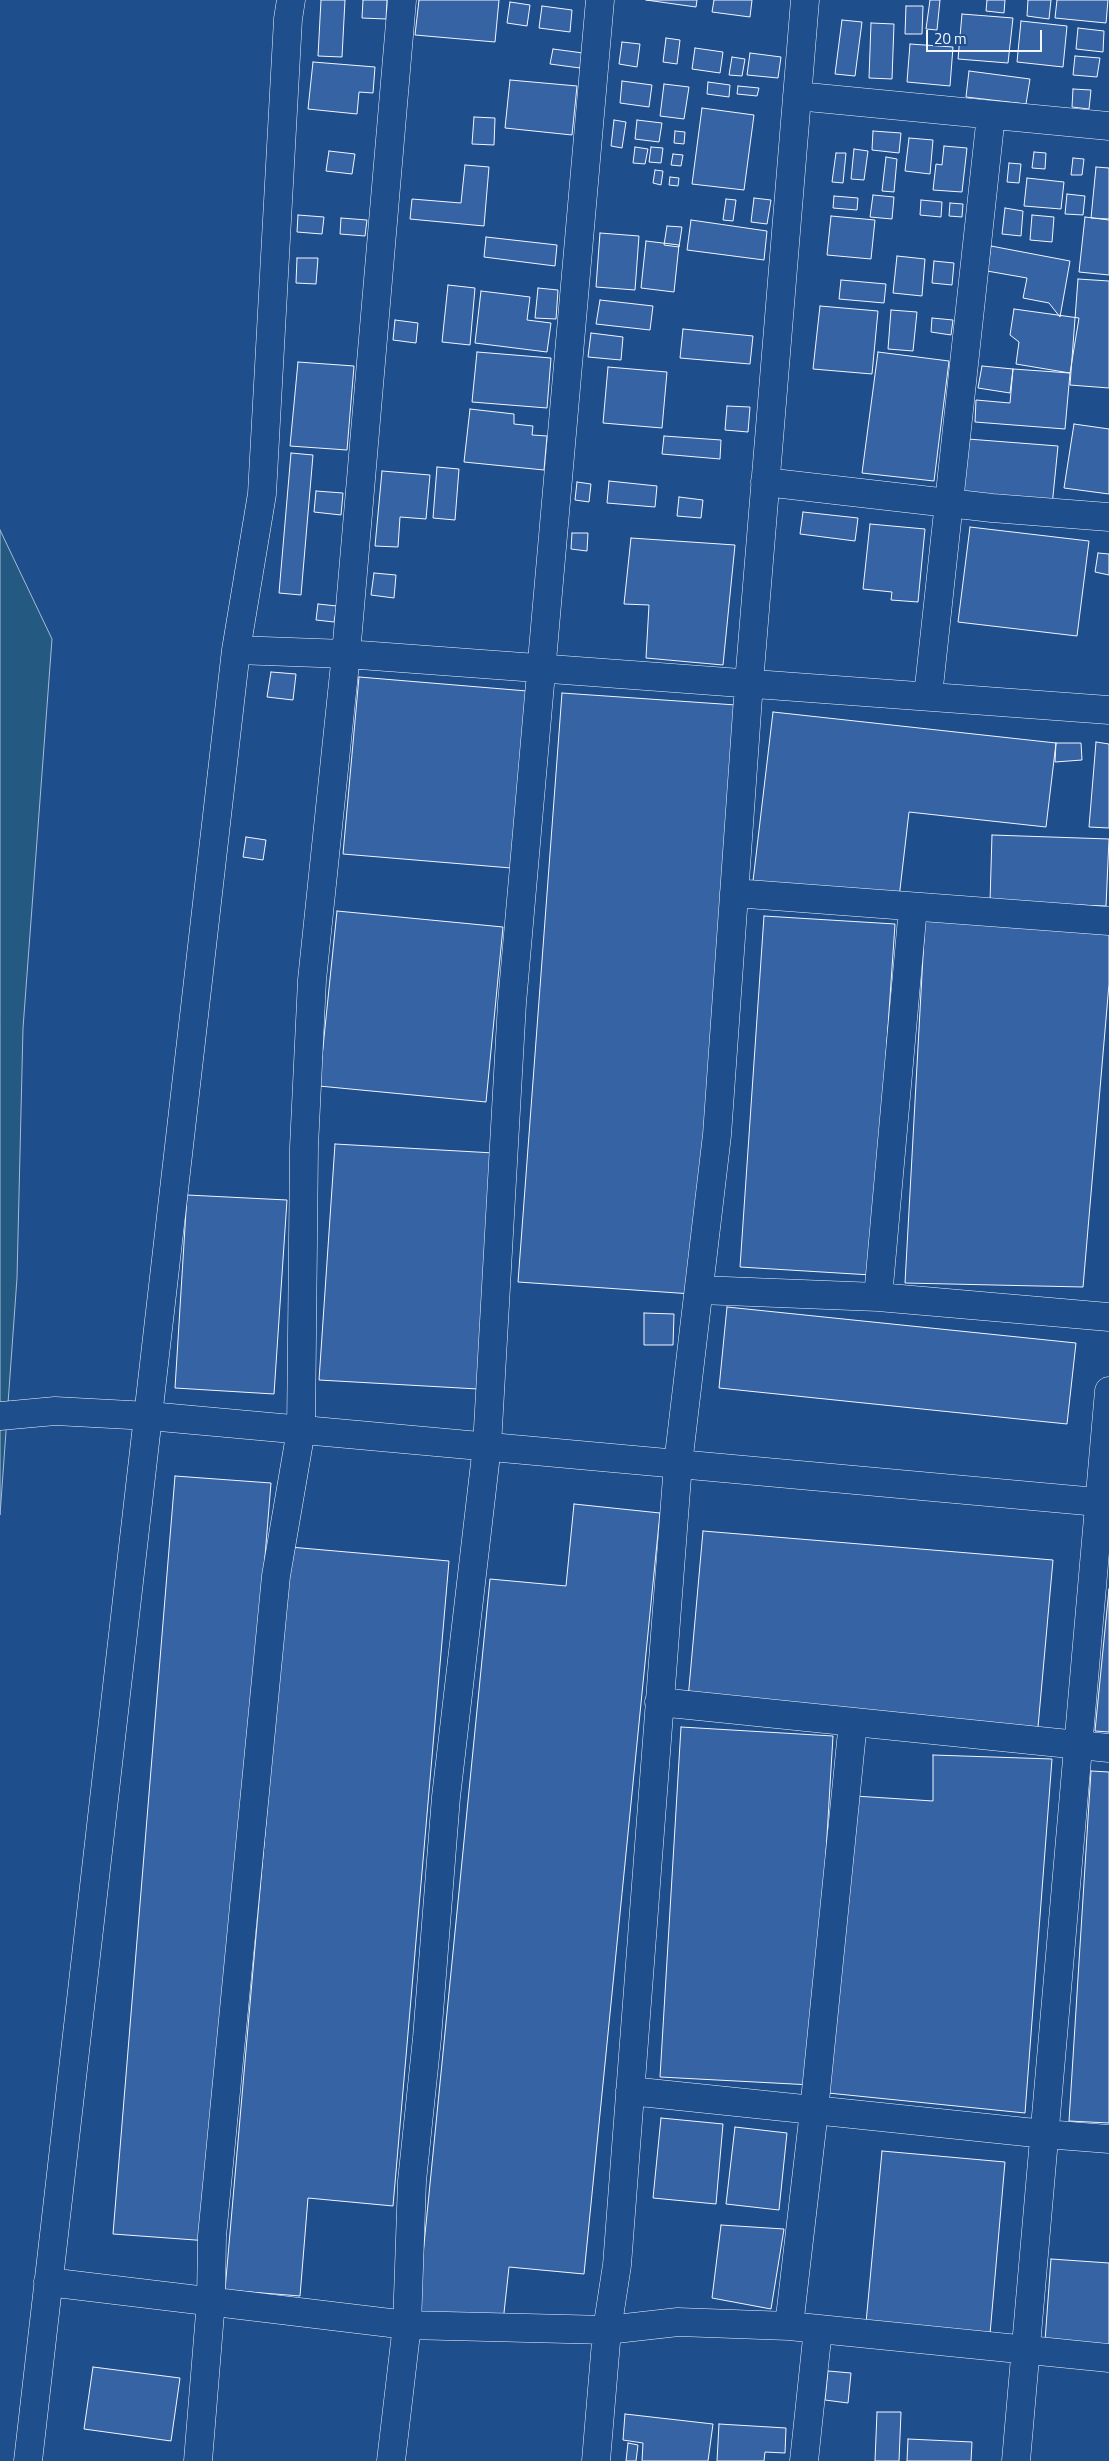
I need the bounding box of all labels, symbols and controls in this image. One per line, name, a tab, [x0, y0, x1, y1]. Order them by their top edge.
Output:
scale bar	[929, 20, 1045, 52]
text: 20 m	[934, 27, 967, 50]

